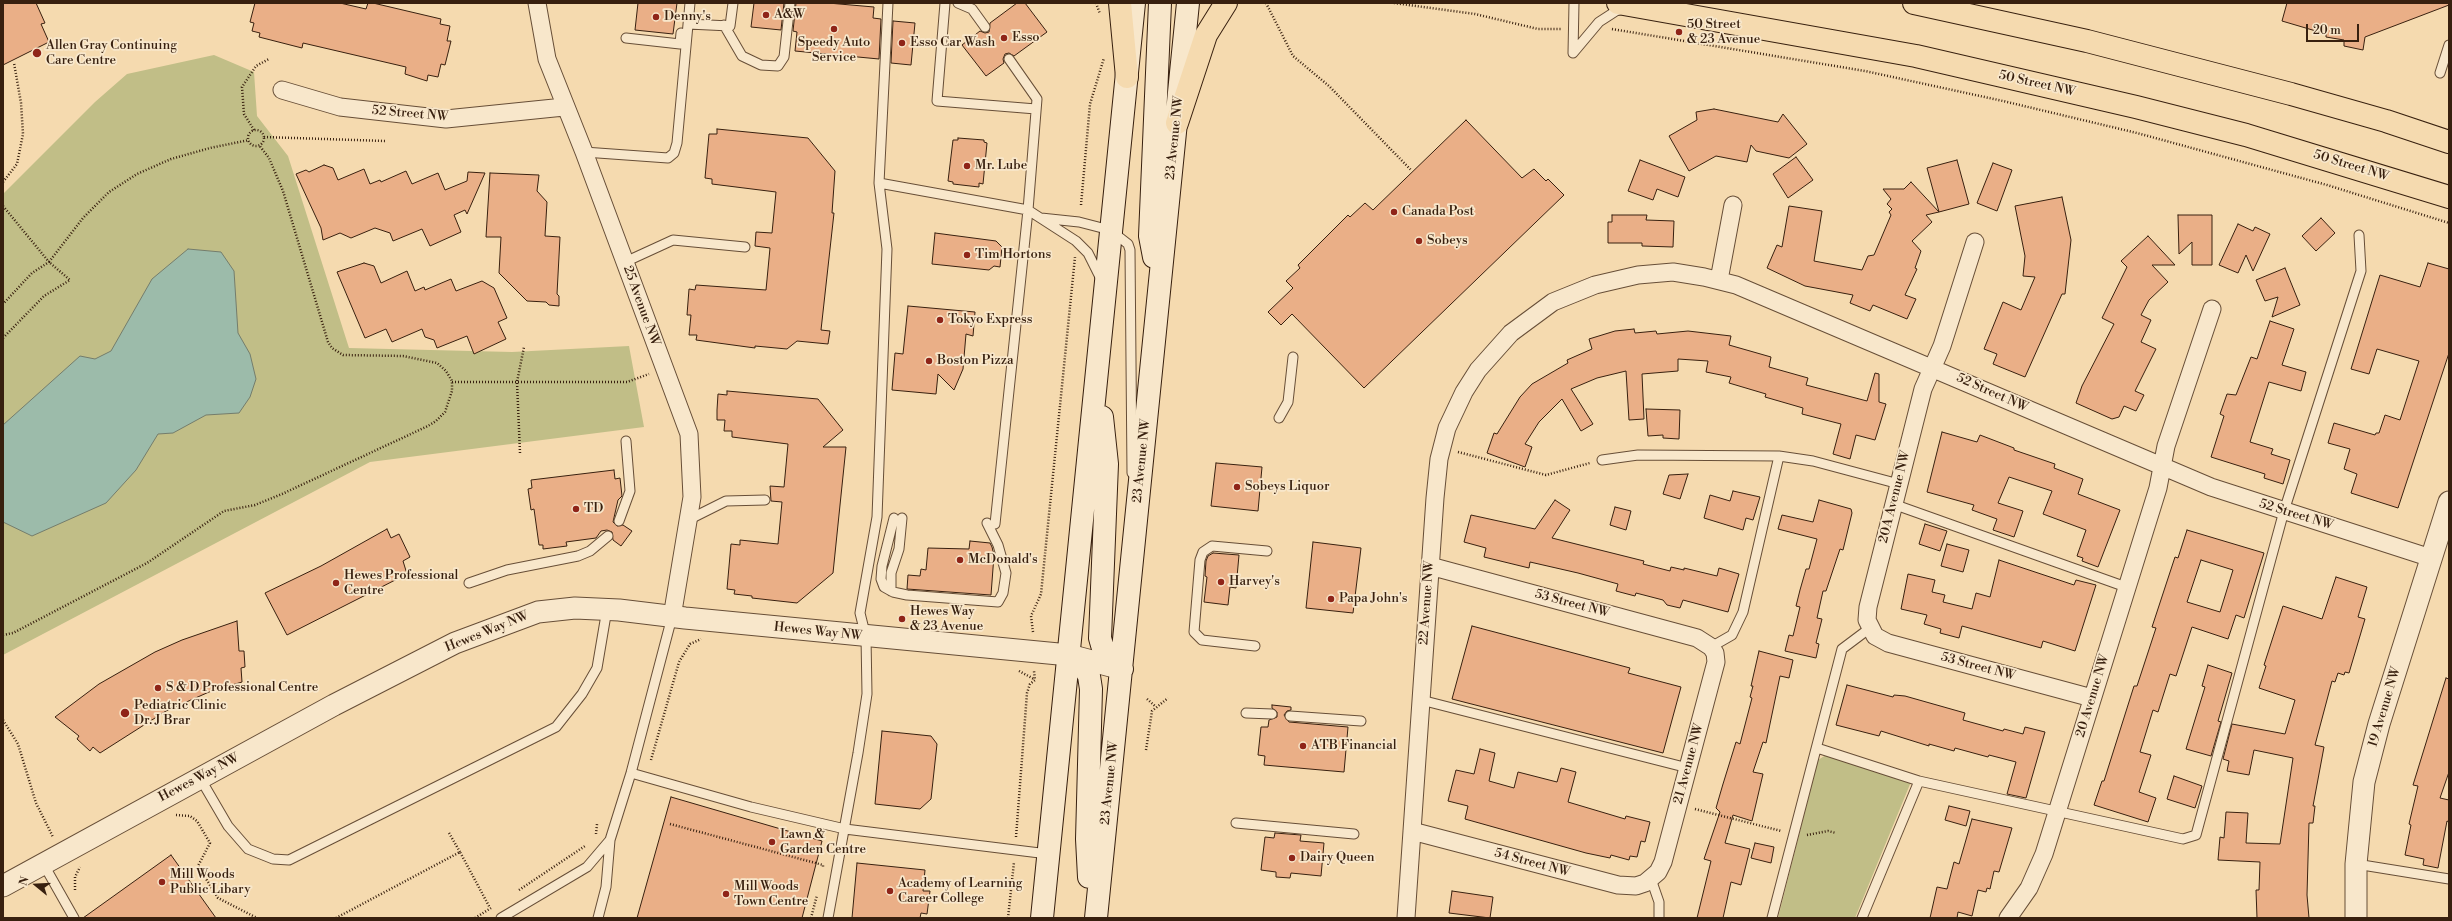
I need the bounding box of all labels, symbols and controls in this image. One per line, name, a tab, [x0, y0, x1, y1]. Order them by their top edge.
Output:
place label: A&W	[774, 7, 805, 23]
place label: Denny's	[664, 9, 711, 25]
marker: A&W	[761, 10, 771, 20]
marker: Denny's	[651, 12, 661, 22]
scale bar	[2308, 16, 2361, 42]
place label: 50 Street & 23 Avenue	[1687, 17, 1760, 48]
text: 20 m	[2313, 23, 2341, 38]
marker: Speedy Auto Service	[829, 24, 839, 34]
marker: 50 Street & 23 Avenue	[1674, 27, 1684, 37]
place label: Esso	[1012, 30, 1040, 46]
marker: Esso	[999, 33, 1009, 43]
place label: Speedy Auto Service	[798, 35, 870, 66]
place label: Esso Car Wash	[910, 35, 995, 51]
place label: Allen Gray Continuing Care Centre	[46, 38, 177, 69]
marker: Esso Car Wash	[897, 38, 907, 48]
marker: Allen Gray Continuing Care Centre	[31, 47, 43, 59]
street label: 50 Street NW	[1997, 68, 2077, 100]
street label: 23 Avenue NW	[1163, 95, 1187, 181]
street label: 52 Street NW	[371, 103, 449, 125]
street label: 50 Street NW	[2311, 147, 2391, 185]
place label: Mr. Lube	[975, 158, 1027, 174]
marker: Mr. Lube	[962, 161, 972, 171]
place label: Canada Post	[1402, 204, 1474, 220]
marker: Canada Post	[1389, 207, 1399, 217]
place label: Sobeys	[1427, 233, 1468, 249]
marker: Sobeys	[1414, 236, 1424, 246]
place label: Tim Hortons	[975, 247, 1051, 263]
marker: Tim Hortons	[962, 250, 972, 260]
street label: 25 Avenue NW	[619, 264, 663, 348]
place label: Tokyo Express	[948, 312, 1032, 328]
marker: Tokyo Express	[935, 315, 945, 325]
place label: Boston Pizza	[937, 353, 1014, 369]
marker: Boston Pizza	[924, 356, 934, 366]
street label: 52 Street NW	[1954, 370, 2030, 416]
street label: 23 Avenue NW	[1130, 418, 1154, 504]
street label: 20A Avenue NW	[1876, 449, 1914, 545]
place label: Sobeys Liquor	[1245, 479, 1330, 495]
marker: Sobeys Liquor	[1232, 482, 1242, 492]
street label: 52 Street NW	[2257, 496, 2335, 534]
place label: TD	[584, 501, 603, 517]
marker: TD	[571, 504, 581, 514]
place label: McDonald's	[968, 552, 1038, 568]
marker: McDonald's	[955, 555, 965, 565]
street label: 22 Avenue NW	[1416, 560, 1438, 646]
place label: Hewes Professional Centre	[344, 568, 458, 599]
place label: Harvey's	[1229, 574, 1280, 590]
marker: Harvey's	[1216, 577, 1226, 587]
marker: Hewes Professional Centre	[331, 578, 341, 588]
street label: 53 Street NW	[1533, 587, 1611, 621]
place label: Papa John's	[1339, 591, 1408, 607]
marker: Papa John's	[1326, 594, 1336, 604]
place label: Hewes Way & 23 Avenue	[910, 604, 983, 635]
street label: Hewes Way NW	[443, 608, 531, 656]
marker: Hewes Way & 23 Avenue	[897, 614, 907, 624]
street label: Hewes Way NW	[773, 620, 863, 644]
street label: 53 Street NW	[1939, 650, 2017, 684]
street label: 20 Avenue NW	[2073, 653, 2113, 739]
street label: 19 Avenue NW	[2365, 665, 2405, 749]
place label: S & D Professional Centre	[166, 680, 318, 696]
marker: S & D Professional Centre	[153, 683, 163, 693]
place label: Pediatric Clinic Dr. J Brar	[134, 698, 227, 729]
marker: Pediatric Clinic Dr. J Brar	[119, 707, 131, 719]
street label: 21 Avenue NW	[1671, 722, 1707, 806]
place label: ATB Financial	[1311, 738, 1397, 754]
street label: 23 Avenue NW	[1098, 740, 1122, 826]
marker: ATB Financial	[1298, 741, 1308, 751]
street label: Hewes Way NW	[156, 750, 242, 806]
place label: Lawn & Garden Centre	[780, 827, 866, 858]
marker: Lawn & Garden Centre	[767, 837, 777, 847]
street label: 54 Street NW	[1493, 845, 1571, 881]
place label: Dairy Queen	[1300, 850, 1375, 866]
marker: Dairy Queen	[1287, 853, 1297, 863]
north arrow	[16, 865, 56, 905]
place label: Mill Woods Public Libary	[170, 867, 250, 898]
text: N	[17, 875, 33, 888]
place label: Academy of Learning Career College	[898, 876, 1023, 907]
marker: Mill Woods Public Libary	[157, 877, 167, 887]
place label: Mill Woods Town Centre	[734, 879, 808, 910]
marker: Academy of Learning Career College	[885, 886, 895, 896]
marker: Mill Woods Town Centre	[721, 889, 731, 899]

